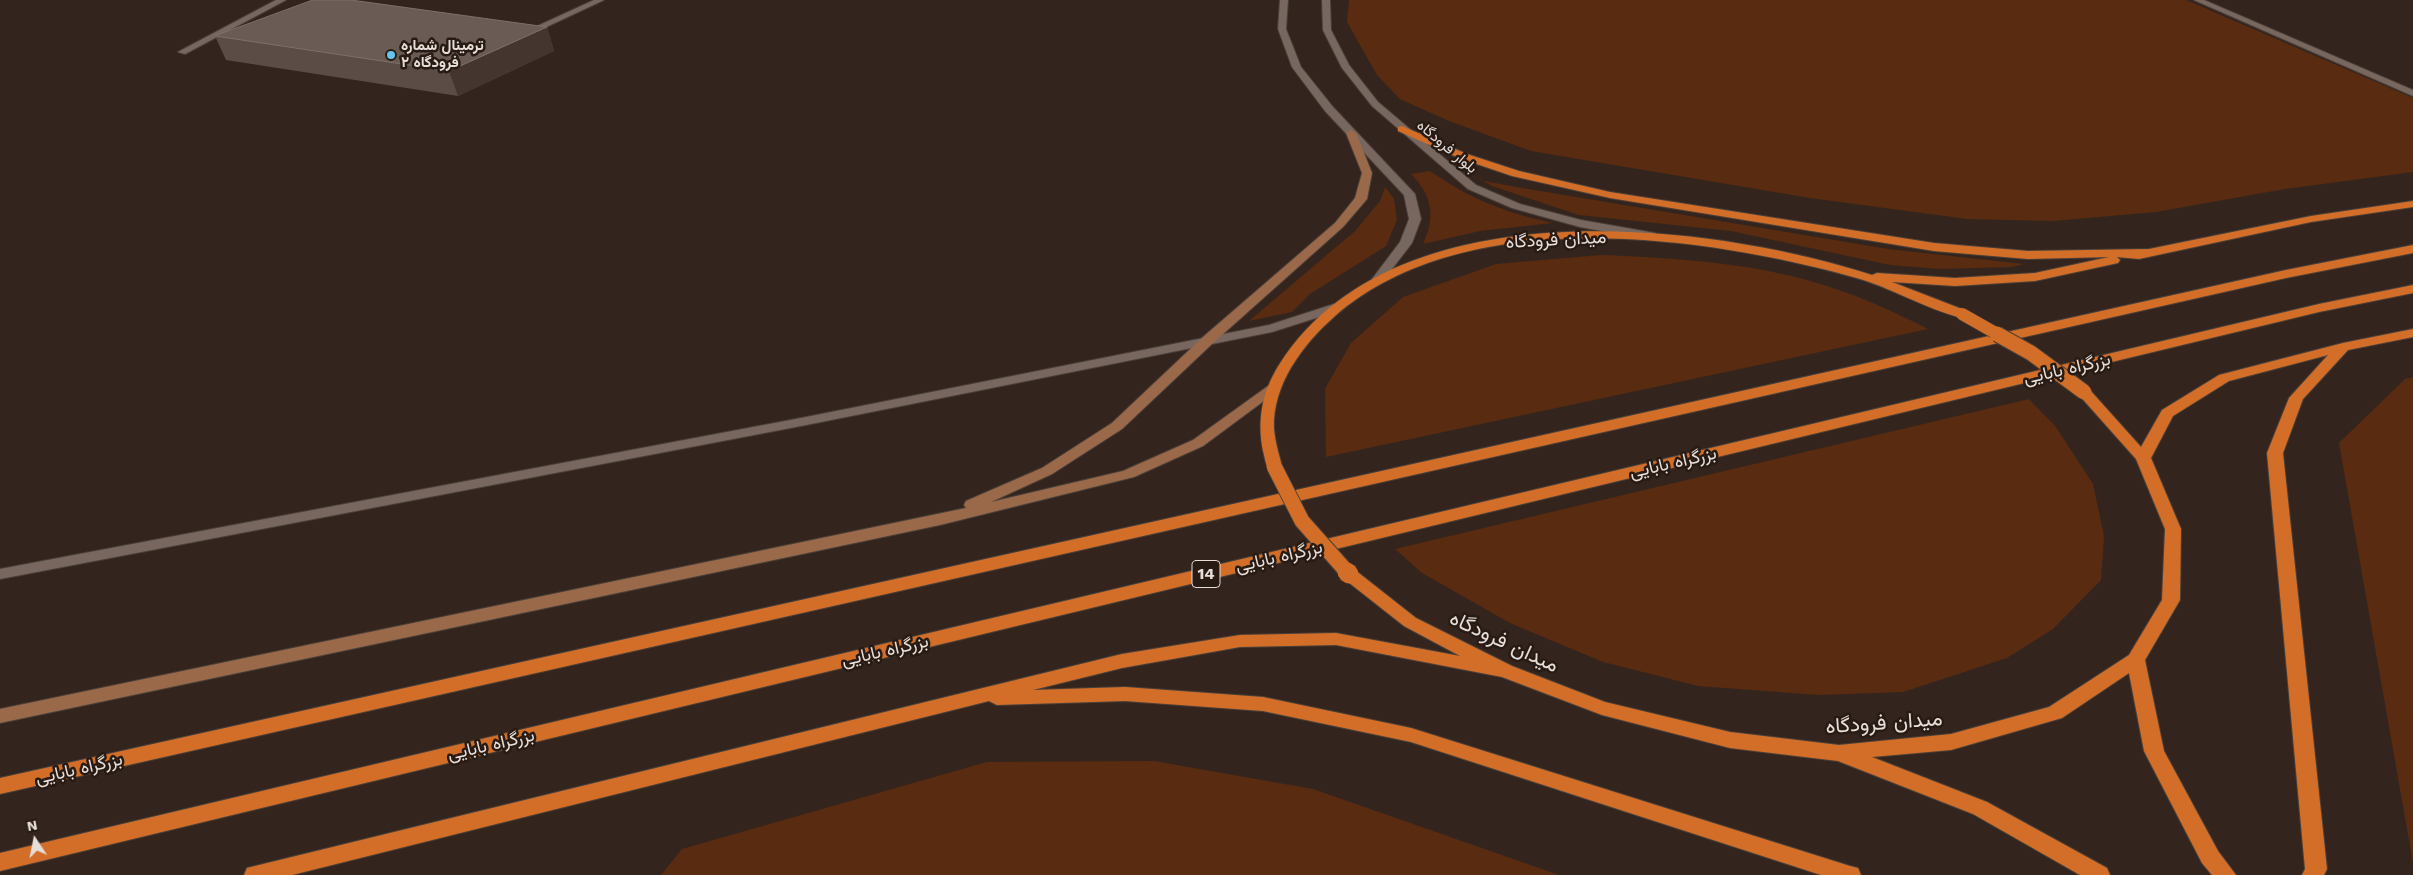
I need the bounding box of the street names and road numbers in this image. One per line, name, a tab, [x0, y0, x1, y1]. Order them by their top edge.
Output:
street label: بلوار فرودگاه	[1413, 117, 1481, 177]
street label: میدان فرودگاه	[1505, 227, 1607, 253]
street label: بزرگراه بابایی	[2021, 349, 2113, 389]
street label: بزرگراه بابایی	[1627, 443, 1719, 483]
street label: بزرگراه بابایی	[1233, 537, 1325, 577]
road number: 14	[1192, 560, 1220, 588]
street label: میدان فرودگاه	[1445, 606, 1563, 678]
street label: بزرگراه بابایی	[839, 631, 931, 671]
street label: میدان فرودگاه	[1825, 706, 1943, 740]
street label: بزرگراه بابایی	[445, 725, 537, 765]
street label: بزرگراه بابایی	[33, 749, 125, 789]

